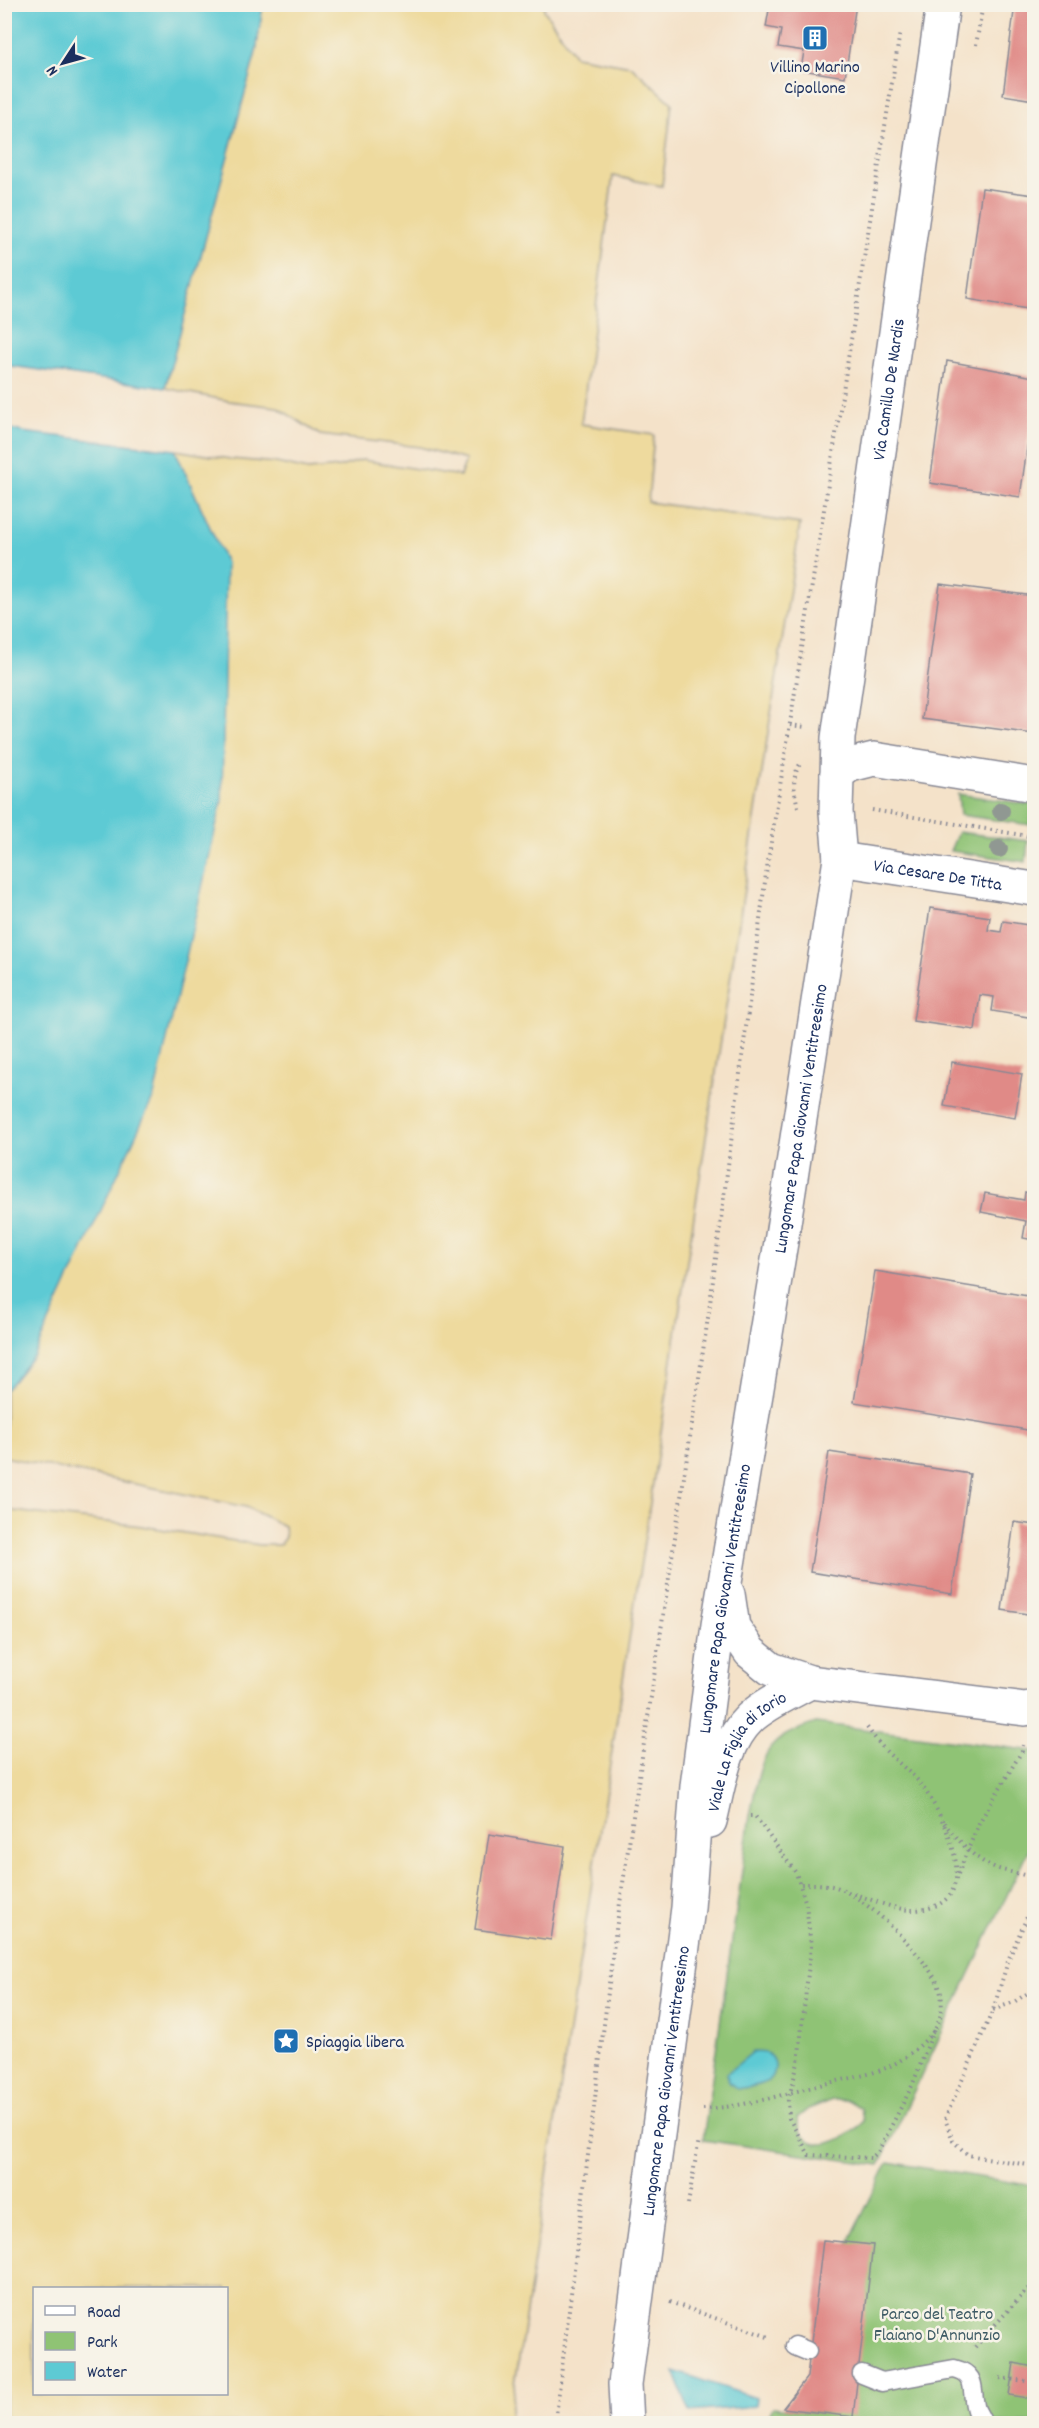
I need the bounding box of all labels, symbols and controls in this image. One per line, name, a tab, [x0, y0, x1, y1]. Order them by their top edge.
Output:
building icon: Villino Marino Cipollone	[800, 23, 830, 53]
north arrow	[33, 33, 93, 93]
place label: Villino Marino Cipollone	[770, 56, 860, 102]
text: N	[41, 60, 65, 80]
street label: Via Camillo De Nardis	[868, 317, 913, 462]
street label: Via Cesare De Titta	[871, 854, 1004, 899]
street label: Lungomare Papa Giovanni Ventitreesimo	[769, 982, 836, 1255]
street label: Lungomare Papa Giovanni Ventitreesimo	[694, 1462, 759, 1735]
street label: Viale La Figlia di Iorio	[703, 1686, 792, 1815]
street label: Lungomare Papa Giovanni Ventitreesimo	[637, 1944, 698, 2218]
place icon: Spiaggia libera	[271, 2026, 301, 2056]
place label: Spiaggia libera	[306, 2031, 405, 2056]
legend	[33, 2287, 228, 2395]
text: Road	[87, 2301, 121, 2326]
park label: Parco del Teatro Flaiano D'Annunzio	[874, 2303, 1000, 2349]
text: Park	[87, 2331, 118, 2356]
text: Water	[87, 2361, 127, 2386]

